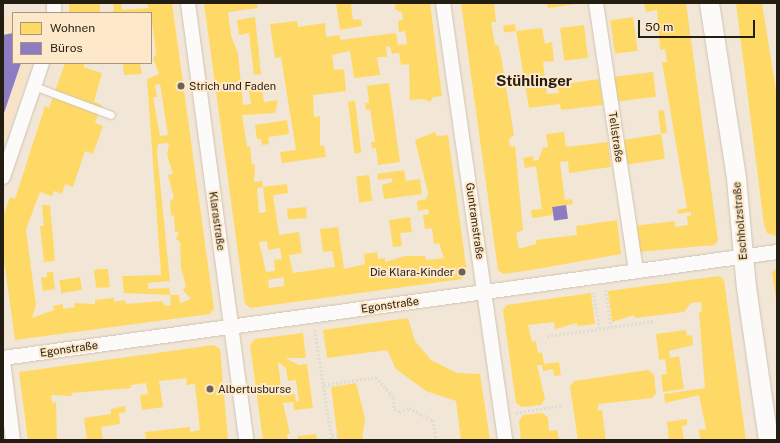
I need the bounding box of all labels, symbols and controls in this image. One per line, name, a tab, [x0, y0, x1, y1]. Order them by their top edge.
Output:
legend	[12, 12, 152, 64]
scale bar	[640, 12, 757, 38]
text: 50 m	[645, 20, 673, 34]
text: Wohnen	[50, 21, 95, 35]
text: Büros	[50, 41, 83, 55]
district label: Stühlinger	[496, 72, 572, 90]
place label: Strich und Faden	[189, 79, 276, 93]
marker: Strich und Faden	[176, 81, 186, 91]
street label: Tellstraße	[606, 111, 626, 163]
street label: Eschholzstraße	[730, 181, 750, 261]
street label: Guntramstraße	[463, 182, 487, 260]
street label: Klarastraße	[206, 191, 228, 251]
place label: Die Klara-Kinder	[370, 265, 454, 279]
marker: Die Klara-Kinder	[457, 267, 467, 277]
street label: Egonstraße	[360, 294, 420, 316]
street label: Egonstraße	[39, 338, 99, 360]
place label: Albertusburse	[218, 382, 291, 396]
marker: Albertusburse	[205, 384, 215, 394]

